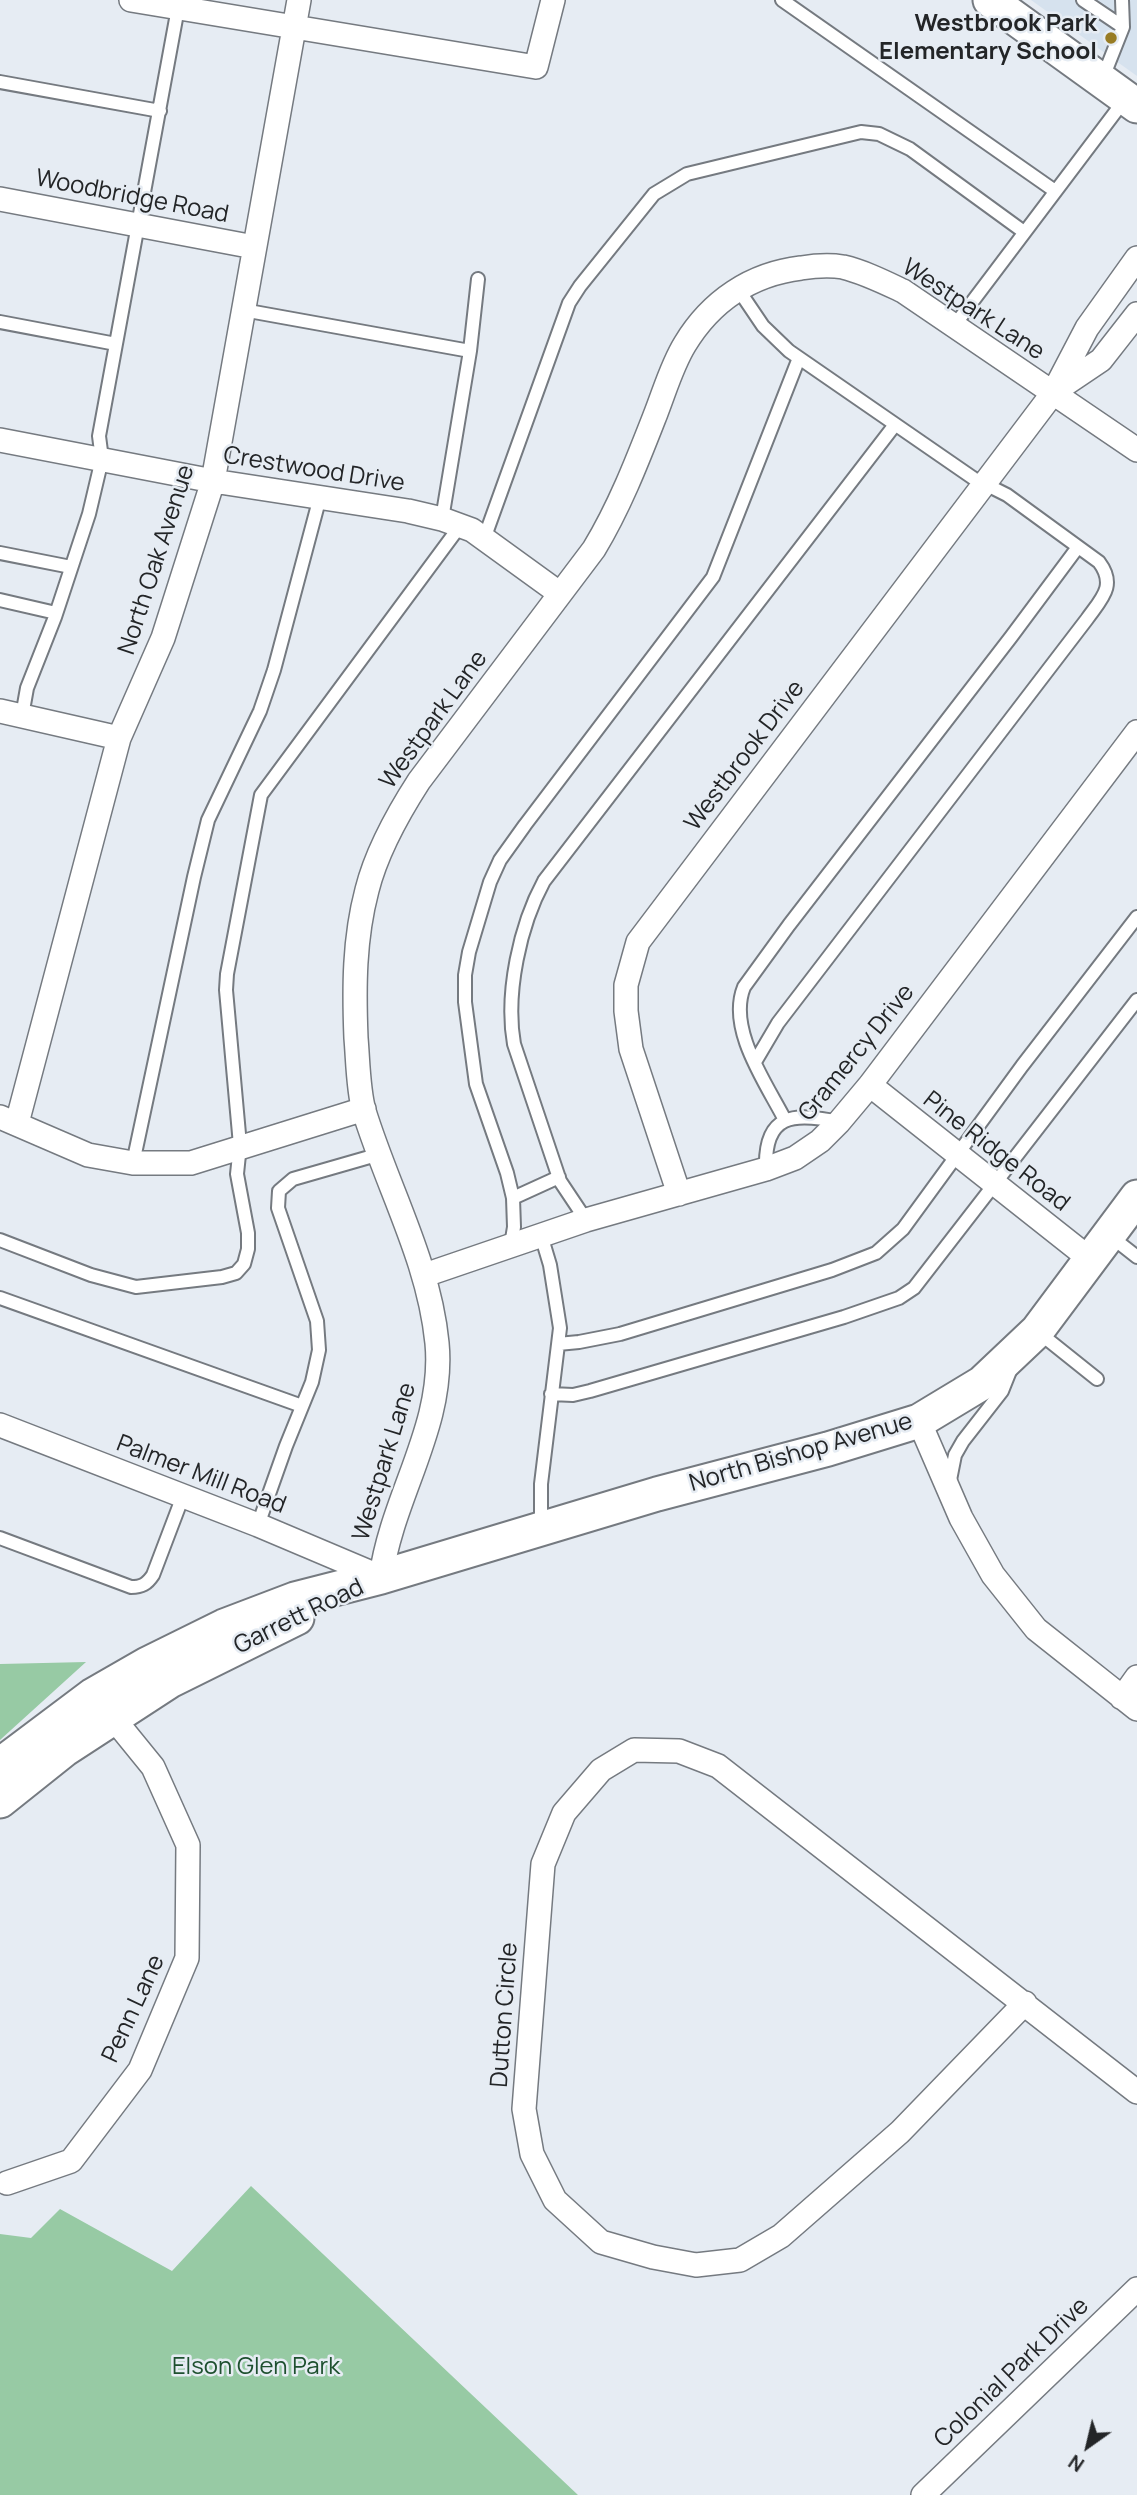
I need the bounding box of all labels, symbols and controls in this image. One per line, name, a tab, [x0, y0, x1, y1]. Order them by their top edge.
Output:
place label: Westbrook Park Elementary School	[879, 10, 1097, 66]
marker: Westbrook Park Elementary School	[1103, 30, 1119, 46]
street label: Woodbridge Road	[33, 164, 231, 230]
street label: Westpark Lane	[896, 253, 1050, 367]
street label: Crestwood Drive	[221, 441, 407, 499]
street label: North Oak Avenue	[113, 462, 201, 658]
street label: Westpark Lane	[374, 645, 494, 795]
street label: Westbrook Drive	[679, 675, 811, 837]
street label: Gramercy Drive	[793, 979, 921, 1127]
street label: Pine Ridge Road	[917, 1086, 1075, 1218]
street label: Westpark Lane	[347, 1379, 423, 1545]
street label: North Bishop Avenue	[686, 1407, 916, 1499]
street label: Palmer Mill Road	[112, 1429, 290, 1521]
street label: Garrett Road	[229, 1573, 369, 1661]
street label: Dutton Circle	[486, 1942, 524, 2088]
street label: Penn Lane	[97, 1951, 171, 2067]
street label: Colonial Park Drive	[929, 2292, 1095, 2454]
park label: Elson Glen Park	[172, 2353, 340, 2381]
north arrow	[1053, 2411, 1123, 2481]
text: N	[1063, 2449, 1089, 2478]

